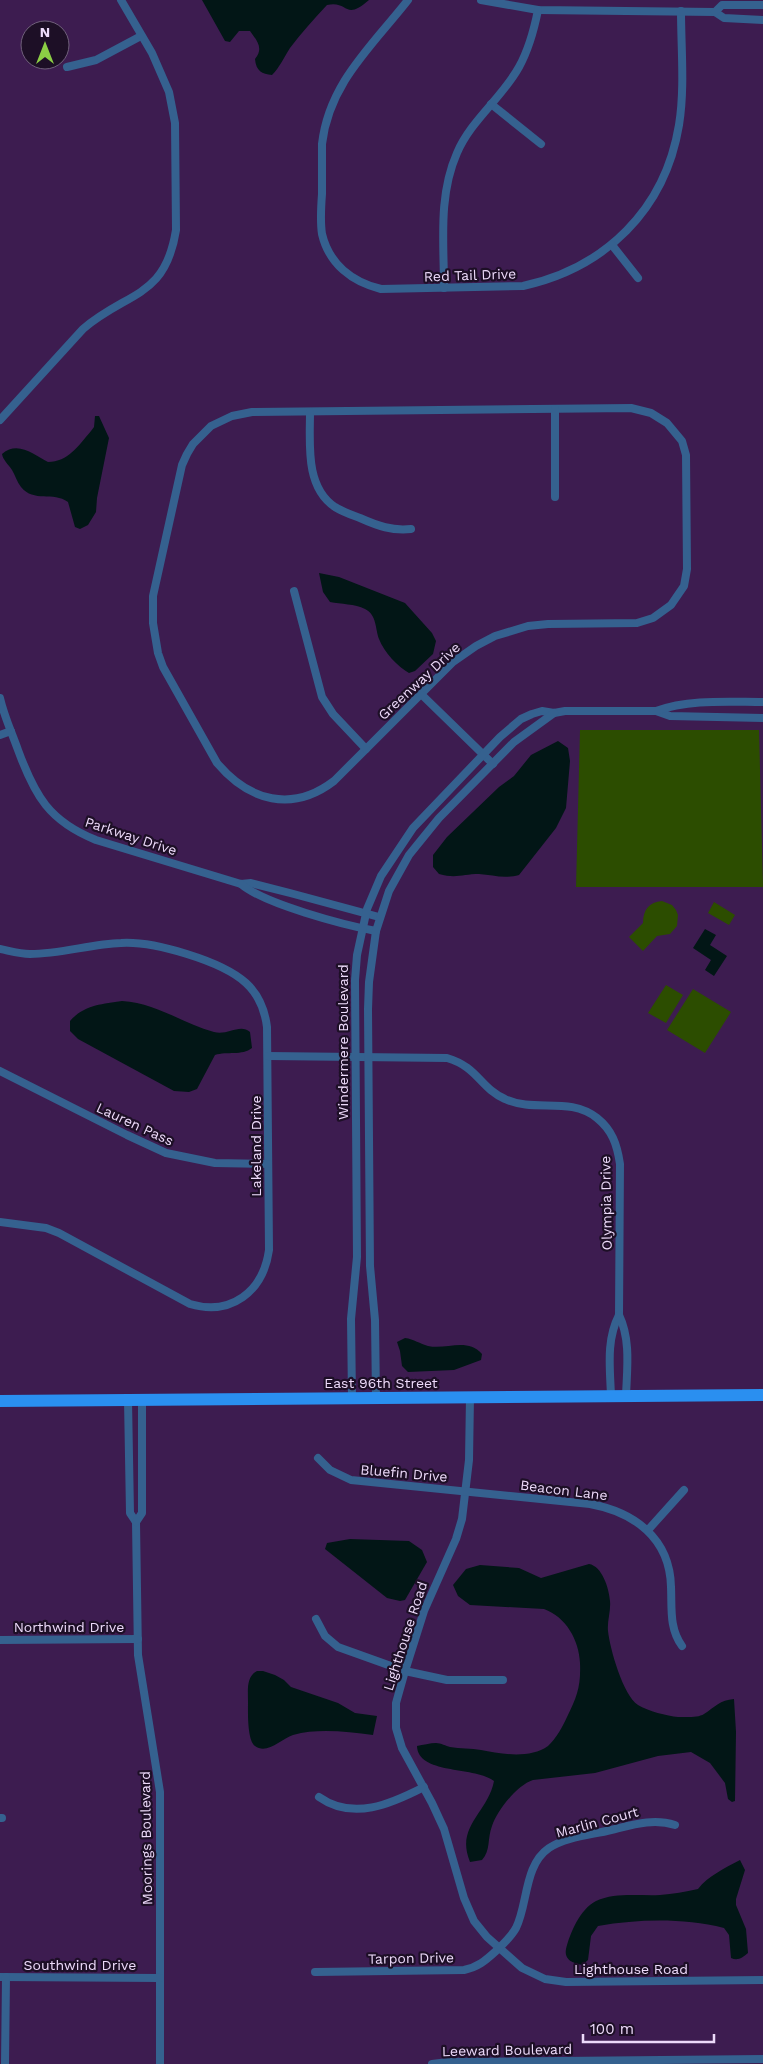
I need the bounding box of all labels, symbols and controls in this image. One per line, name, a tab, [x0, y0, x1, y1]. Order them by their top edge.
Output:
north arrow	[20, 20, 70, 70]
text: N	[40, 24, 50, 40]
street label: Red Tail Drive	[424, 265, 516, 285]
street label: Greenway Drive	[375, 639, 463, 723]
street label: Parkway Drive	[83, 814, 179, 858]
street label: Windermere Boulevard	[335, 964, 351, 1120]
street label: Lakeland Drive	[248, 1095, 264, 1197]
street label: Lauren Pass	[94, 1099, 176, 1149]
street label: Olympia Drive	[597, 1156, 615, 1250]
street label: East 96th Street	[324, 1375, 438, 1391]
street label: Bluefin Drive	[360, 1461, 448, 1485]
street label: Beacon Lane	[519, 1477, 609, 1503]
street label: Lighthouse Road	[380, 1579, 430, 1693]
street label: Northwind Drive	[14, 1619, 124, 1635]
street label: Moorings Boulevard	[137, 1771, 155, 1905]
street label: Marlin Court	[554, 1803, 640, 1841]
street label: Tarpon Drive	[368, 1949, 454, 1967]
street label: Southwind Drive	[24, 1957, 136, 1973]
street label: Lighthouse Road	[574, 1961, 688, 1977]
scale bar	[583, 2012, 714, 2044]
text: 100 m	[590, 2020, 634, 2038]
street label: Leeward Boulevard	[442, 2041, 572, 2059]

